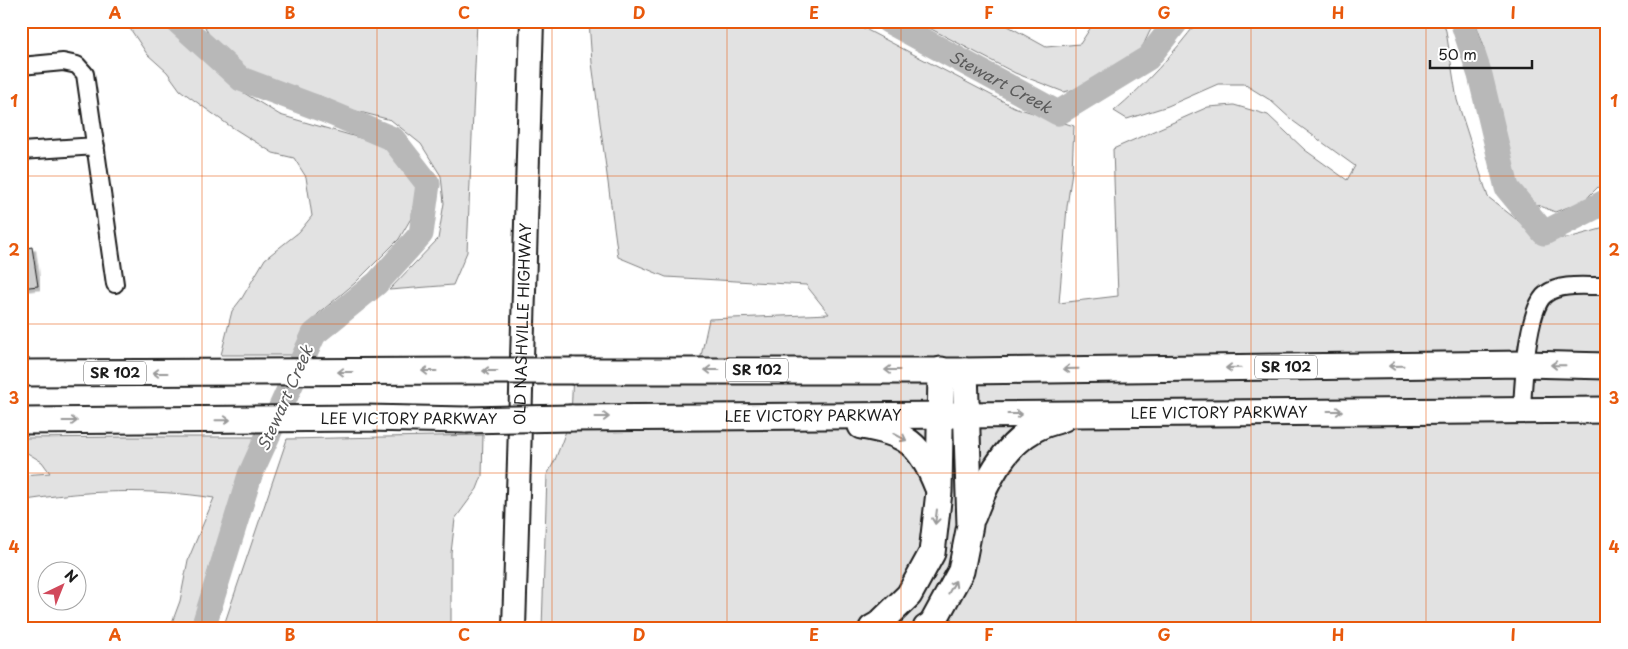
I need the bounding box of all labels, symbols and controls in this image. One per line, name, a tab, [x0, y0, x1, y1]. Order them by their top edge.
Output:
text: A	[109, 0, 122, 24]
text: B	[285, 0, 296, 24]
text: C	[458, 0, 470, 24]
text: D	[633, 0, 645, 24]
text: E	[809, 0, 819, 24]
text: F	[984, 0, 994, 24]
text: G	[1157, 0, 1171, 24]
text: H	[1332, 0, 1344, 24]
text: I	[1510, 0, 1516, 24]
scale bar	[1430, 38, 1533, 70]
text: 50 m	[1438, 42, 1477, 65]
water label: Stewart Creek	[945, 43, 1058, 119]
text: 1	[10, 88, 18, 112]
text: 1	[1610, 88, 1618, 112]
street label: OLD NASHVILLE HIGHWAY	[507, 222, 536, 425]
text: 2	[8, 237, 20, 261]
text: 2	[1608, 237, 1620, 261]
water label: Stewart Creek	[250, 340, 319, 454]
road number: SR 102	[1255, 356, 1317, 378]
road number: SR 102	[726, 358, 788, 382]
one-way arrow	[1550, 360, 1566, 370]
one-way arrow	[1388, 361, 1404, 371]
road number: SR 102	[84, 362, 146, 384]
one-way arrow	[1225, 363, 1242, 373]
one-way arrow	[705, 365, 721, 375]
one-way arrow	[885, 365, 901, 375]
one-way arrow	[1063, 365, 1079, 374]
one-way arrow	[421, 366, 438, 376]
one-way arrow	[482, 366, 498, 376]
one-way arrow	[337, 367, 354, 377]
one-way arrow	[152, 368, 168, 378]
text: 3	[9, 385, 19, 409]
text: 3	[1609, 385, 1619, 409]
street label: LEE VICTORY PARKWAY	[1130, 399, 1308, 424]
street label: LEE VICTORY PARKWAY	[724, 402, 902, 427]
street label: LEE VICTORY PARKWAY	[321, 406, 498, 429]
one-way arrow	[1326, 406, 1343, 416]
one-way arrow	[1006, 409, 1023, 419]
one-way arrow	[594, 412, 610, 422]
one-way arrow	[214, 415, 231, 425]
one-way arrow	[62, 416, 78, 426]
one-way arrow	[892, 433, 907, 442]
one-way arrow	[931, 509, 941, 525]
text: 4	[9, 534, 20, 558]
text: 4	[1609, 534, 1620, 558]
north arrow	[38, 562, 88, 612]
text: N	[60, 565, 82, 588]
one-way arrow	[947, 580, 957, 595]
text: A	[109, 622, 122, 646]
text: B	[285, 622, 296, 646]
text: C	[458, 622, 470, 646]
text: D	[633, 622, 645, 646]
text: E	[809, 622, 819, 646]
text: F	[984, 622, 994, 646]
text: G	[1157, 622, 1171, 646]
text: H	[1332, 622, 1344, 646]
text: I	[1510, 622, 1516, 646]

